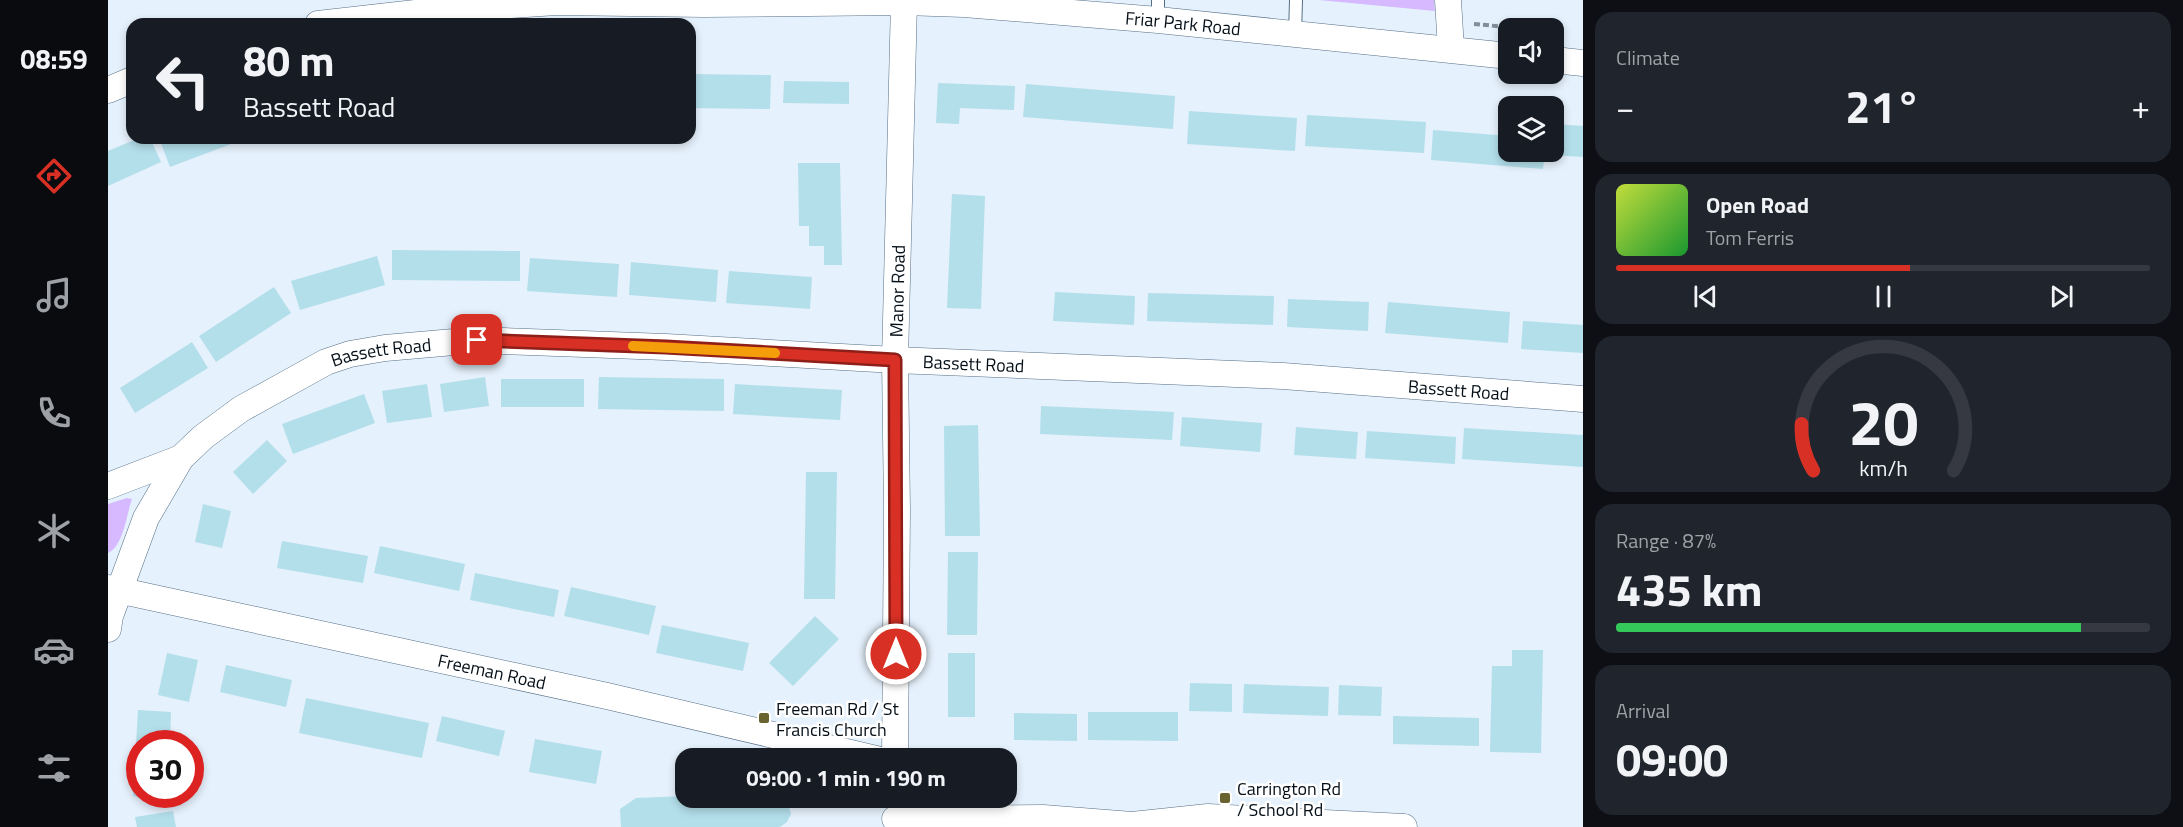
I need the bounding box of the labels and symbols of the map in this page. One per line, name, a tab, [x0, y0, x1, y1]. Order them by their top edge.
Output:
street label: Friar Park Road	[1124, 4, 1242, 42]
street label: Manor Road	[882, 244, 911, 338]
pin	[451, 314, 502, 365]
street label: Bassett Road	[327, 331, 432, 373]
street label: Bassett Road	[922, 348, 1025, 379]
street label: Bassett Road	[1407, 372, 1510, 407]
position arrow	[864, 622, 928, 686]
street label: Freeman Road	[435, 646, 549, 696]
place label: Freeman Rd / St Francis Church	[776, 695, 899, 743]
marker: Freeman Rd / St Francis Church	[757, 711, 771, 725]
speed limit sign: 30	[126, 730, 204, 808]
place label: Carrington Rd / School Rd	[1237, 775, 1341, 823]
marker: Carrington Rd / School Rd	[1218, 791, 1232, 805]

